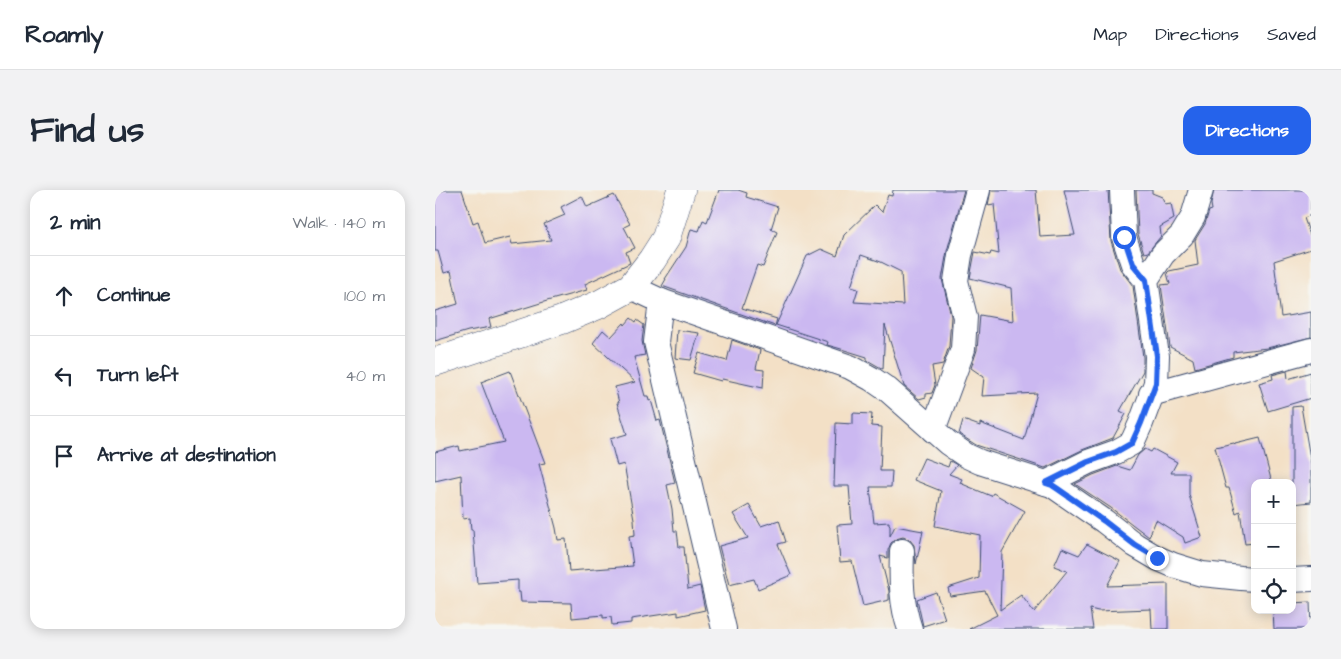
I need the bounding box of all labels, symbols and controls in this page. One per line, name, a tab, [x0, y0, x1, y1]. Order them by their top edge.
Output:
text: Roamly	[25, 18, 103, 52]
text: Map	[1093, 22, 1127, 47]
text: Directions	[1155, 22, 1239, 47]
text: Saved	[1267, 22, 1316, 47]
text: Find us	[30, 106, 144, 155]
button: Directions	[1183, 106, 1311, 155]
text: 2 min	[50, 208, 100, 237]
text: Walk · 140 m	[293, 212, 385, 234]
route start	[1113, 226, 1136, 249]
icon: ahead	[50, 282, 78, 310]
text: Continue	[97, 282, 171, 309]
text: 100 m	[344, 285, 385, 307]
icon: left	[50, 362, 78, 390]
text: Turn left	[97, 362, 178, 389]
text: 40 m	[345, 365, 385, 387]
icon: arrive	[50, 442, 78, 470]
text: Arrive at destination	[97, 442, 276, 469]
map controls	[1251, 479, 1296, 614]
button: +	[1251, 479, 1296, 524]
button: −	[1251, 524, 1296, 569]
route end	[1146, 547, 1169, 570]
button: locate	[1251, 569, 1296, 614]

